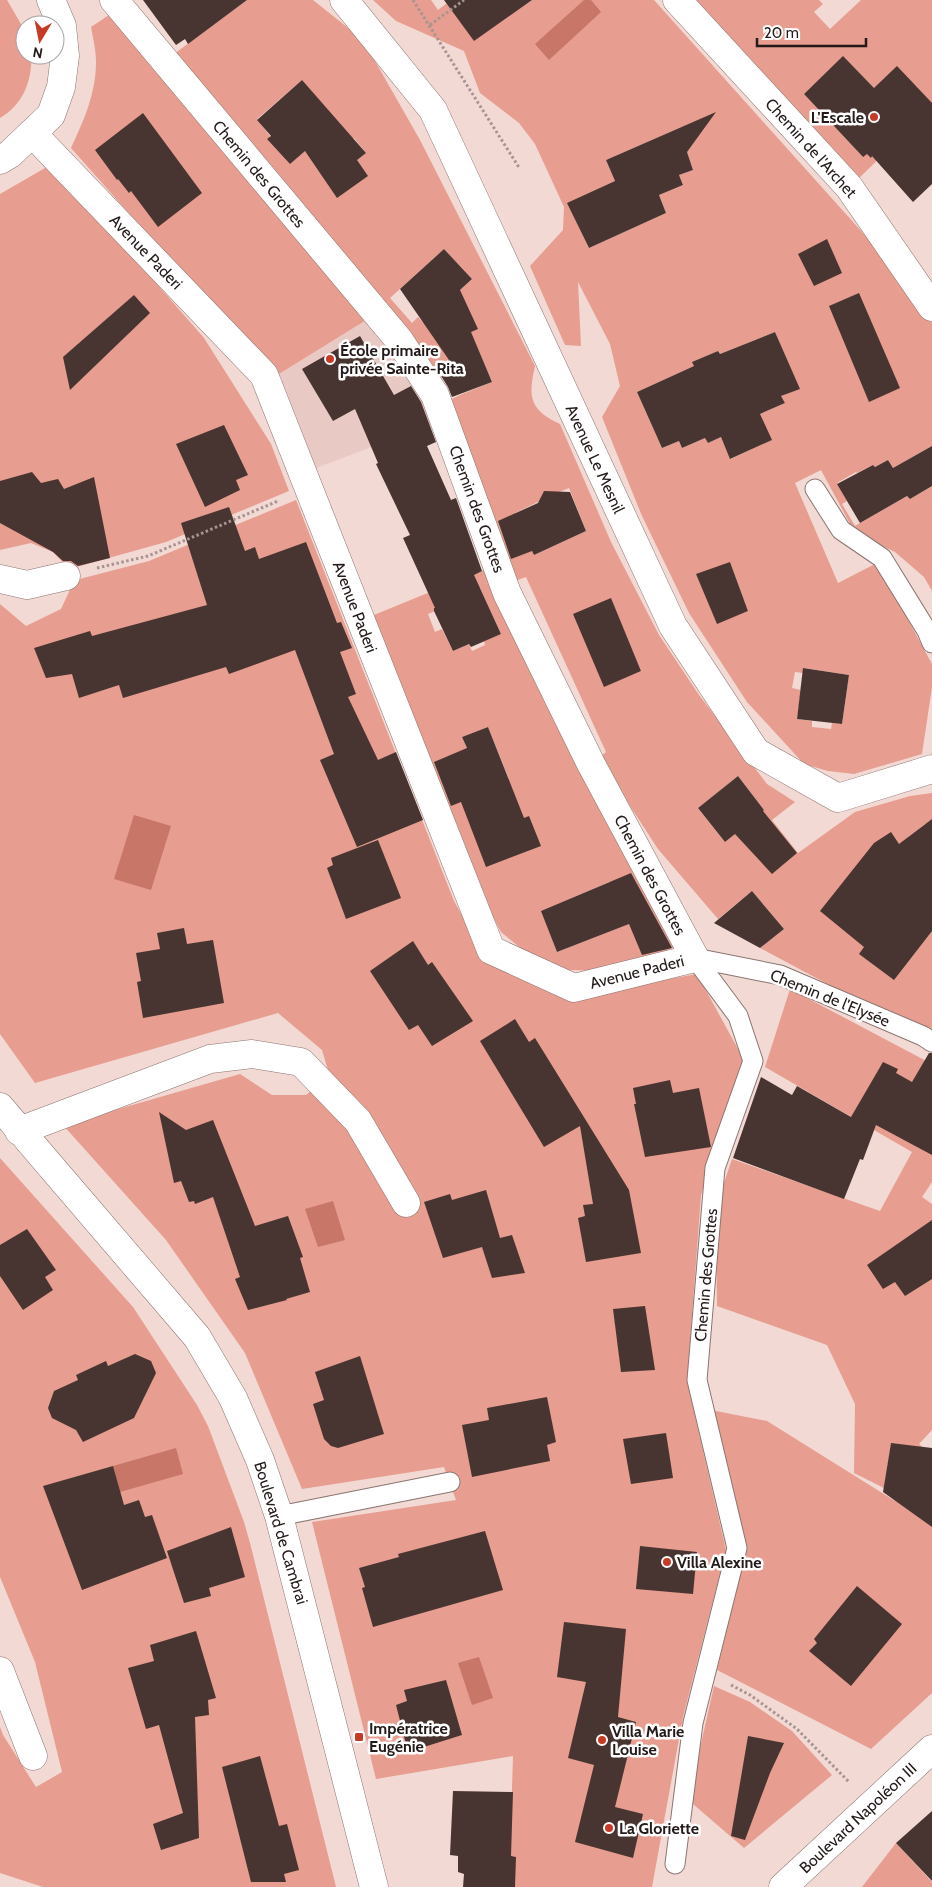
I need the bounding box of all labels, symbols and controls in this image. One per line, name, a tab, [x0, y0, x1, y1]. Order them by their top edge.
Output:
north arrow	[15, 15, 65, 65]
scale bar	[757, 15, 866, 47]
text: 20 m	[764, 24, 799, 42]
text: N	[31, 43, 44, 63]
street label: Chemin de l'Archet	[761, 94, 861, 202]
place label: L'Escale	[811, 108, 864, 127]
marker: L'Escale	[868, 111, 880, 123]
street label: Chemin des Grottes	[209, 117, 309, 232]
street label: Avenue Paderi	[106, 211, 186, 293]
place label: École primaire privée Sainte-Rita	[340, 341, 464, 378]
marker: École primaire privée Sainte-Rita	[324, 353, 336, 365]
street label: Avenue Le Mesnil	[562, 402, 629, 517]
street label: Chemin des Grottes	[445, 443, 509, 575]
street label: Avenue Paderi	[329, 559, 381, 655]
street label: Chemin des Grottes	[610, 812, 690, 939]
street label: Avenue Paderi	[588, 951, 686, 993]
street label: Chemin de l'Elysée	[767, 965, 893, 1031]
street label: Chemin des Grottes	[691, 1207, 721, 1342]
street label: Boulevard de Cambrai	[250, 1459, 312, 1607]
place label: Villa Alexine	[677, 1553, 762, 1572]
marker: Villa Alexine	[661, 1556, 673, 1568]
place label: Impératrice Eugénie	[369, 1719, 448, 1756]
place label: Villa Marie Louise	[612, 1722, 684, 1759]
marker: Impératrice Eugénie	[353, 1731, 365, 1743]
marker: Villa Marie Louise	[596, 1734, 608, 1746]
street label: Boulevard Napoléon III	[795, 1759, 921, 1877]
place label: La Gloriette	[619, 1819, 699, 1838]
marker: La Gloriette	[603, 1822, 615, 1834]

